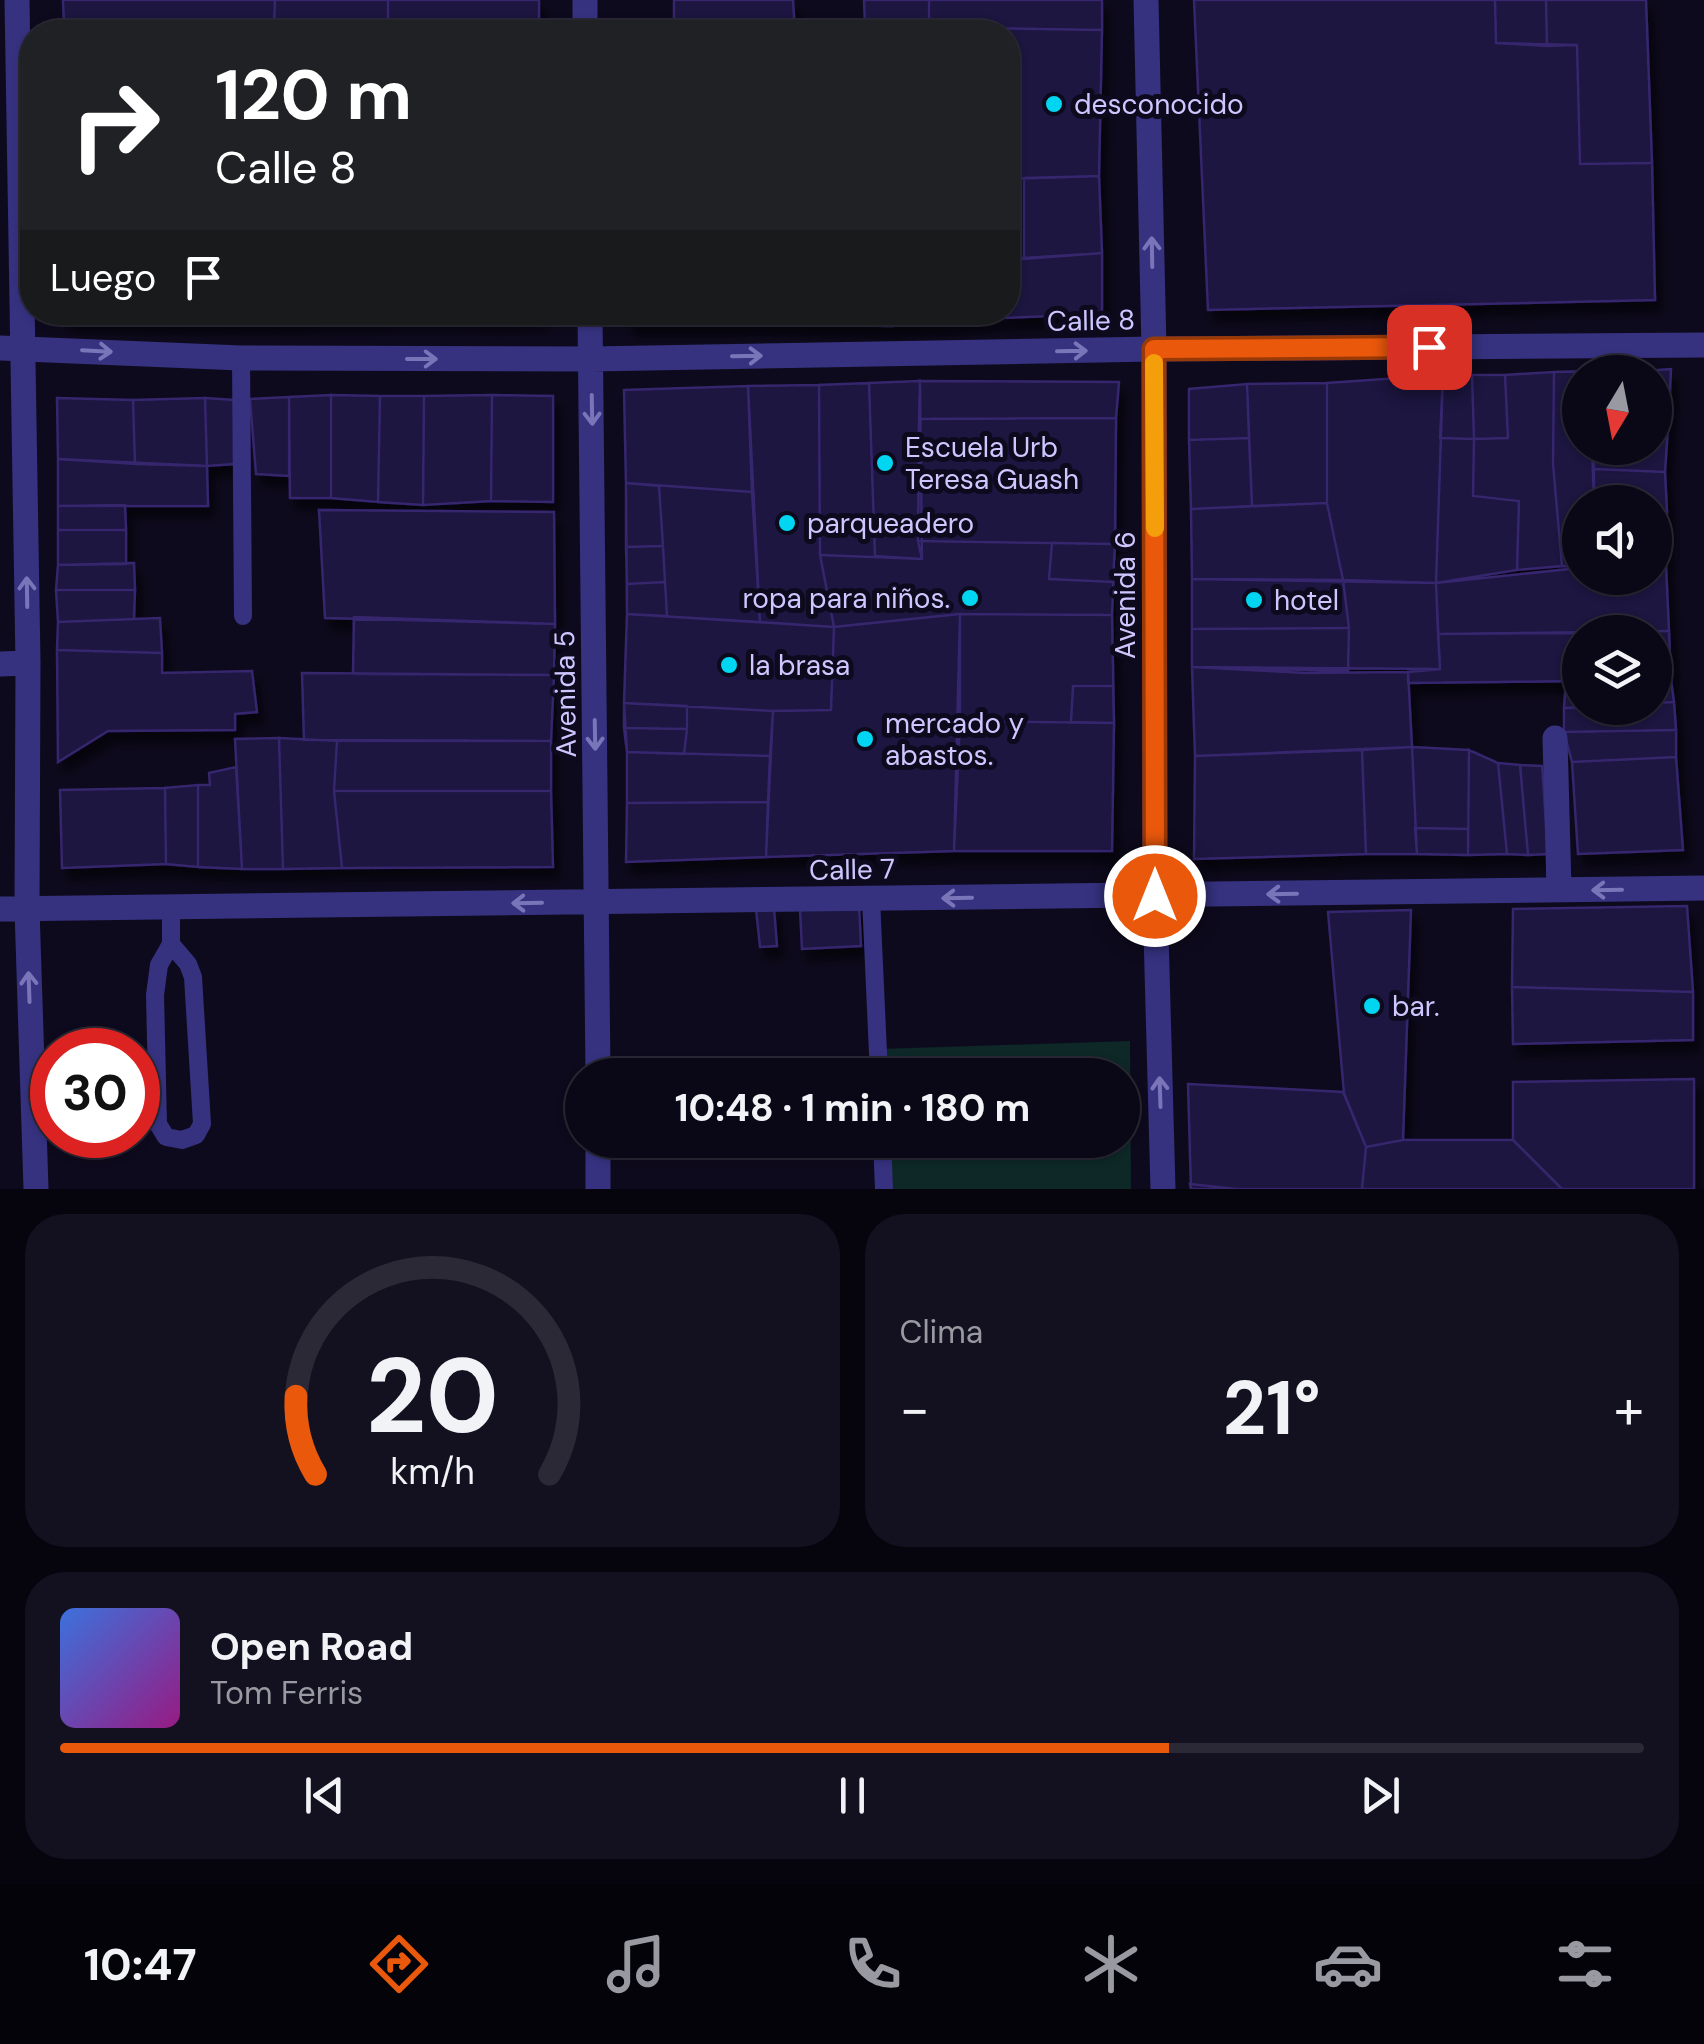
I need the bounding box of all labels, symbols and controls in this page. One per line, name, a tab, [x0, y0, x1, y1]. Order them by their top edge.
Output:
text: 120 m	[215, 50, 412, 141]
icon: right	[50, 60, 180, 190]
place label: desconocido	[1074, 86, 1244, 123]
marker: desconocido	[1043, 93, 1065, 115]
text: Calle 8	[215, 138, 357, 197]
one-way arrow	[1143, 236, 1162, 268]
icon: arrive	[176, 250, 231, 305]
text: Luego	[50, 253, 156, 303]
street label: Calle 8	[1047, 301, 1135, 340]
pin	[1387, 305, 1472, 390]
icon: arrive	[1402, 320, 1457, 375]
one-way arrow	[1056, 341, 1088, 360]
one-way arrow	[81, 342, 113, 361]
one-way arrow	[731, 347, 763, 366]
one-way arrow	[406, 350, 438, 368]
north arrow	[1562, 355, 1672, 465]
map controls	[1562, 355, 1672, 725]
one-way arrow	[582, 392, 602, 425]
place label: Escuela Urb Teresa Guash	[905, 429, 1079, 498]
marker: Escuela Urb Teresa Guash	[874, 452, 896, 474]
button: sound	[1562, 485, 1672, 595]
place label: parqueadero	[807, 505, 974, 542]
marker: parqueadero	[776, 512, 798, 534]
street label: Avenida 6	[1107, 531, 1144, 659]
one-way arrow	[18, 576, 36, 608]
place label: ropa para niños.	[742, 580, 950, 617]
place label: hotel	[1274, 582, 1339, 619]
marker: ropa para niños.	[959, 587, 981, 609]
marker: hotel	[1243, 589, 1265, 611]
button: layers	[1562, 615, 1672, 725]
street label: Avenida 5	[546, 630, 585, 758]
place label: la brasa	[749, 647, 850, 684]
marker: la brasa	[718, 654, 740, 676]
place label: mercado y abastos.	[885, 705, 1024, 774]
one-way arrow	[586, 718, 605, 750]
marker: mercado y abastos.	[854, 728, 876, 750]
position arrow	[1103, 844, 1207, 948]
street label: Calle 7	[809, 850, 895, 889]
one-way arrow	[1591, 880, 1623, 899]
one-way arrow	[1266, 884, 1298, 904]
one-way arrow	[941, 888, 974, 908]
one-way arrow	[511, 894, 543, 913]
one-way arrow	[20, 971, 39, 1003]
place label: bar.	[1392, 988, 1440, 1025]
marker: bar.	[1361, 995, 1383, 1017]
speed limit sign: 30	[30, 1028, 160, 1158]
one-way arrow	[1151, 1076, 1170, 1108]
text: 10:48 · 1 min · 180 m	[675, 1083, 1030, 1133]
text: Clima	[900, 1311, 983, 1353]
text: 20	[366, 1329, 499, 1464]
text: 21°	[1223, 1360, 1321, 1457]
text: −	[900, 1373, 930, 1445]
text: +	[1614, 1373, 1644, 1445]
text: km/h	[390, 1449, 474, 1495]
text: Open Road	[210, 1622, 413, 1672]
text: Tom Ferris	[210, 1672, 363, 1714]
icon: previous	[297, 1768, 352, 1823]
icon: pause	[825, 1768, 880, 1823]
icon: next	[1353, 1768, 1408, 1823]
icon: directions	[364, 1929, 434, 1999]
icon: music	[601, 1929, 671, 1999]
icon: phone	[838, 1929, 908, 1999]
icon: climate	[1076, 1929, 1146, 1999]
icon: car	[1313, 1929, 1383, 1999]
icon: filters	[1550, 1929, 1620, 1999]
text: 10:47	[84, 1935, 197, 1994]

